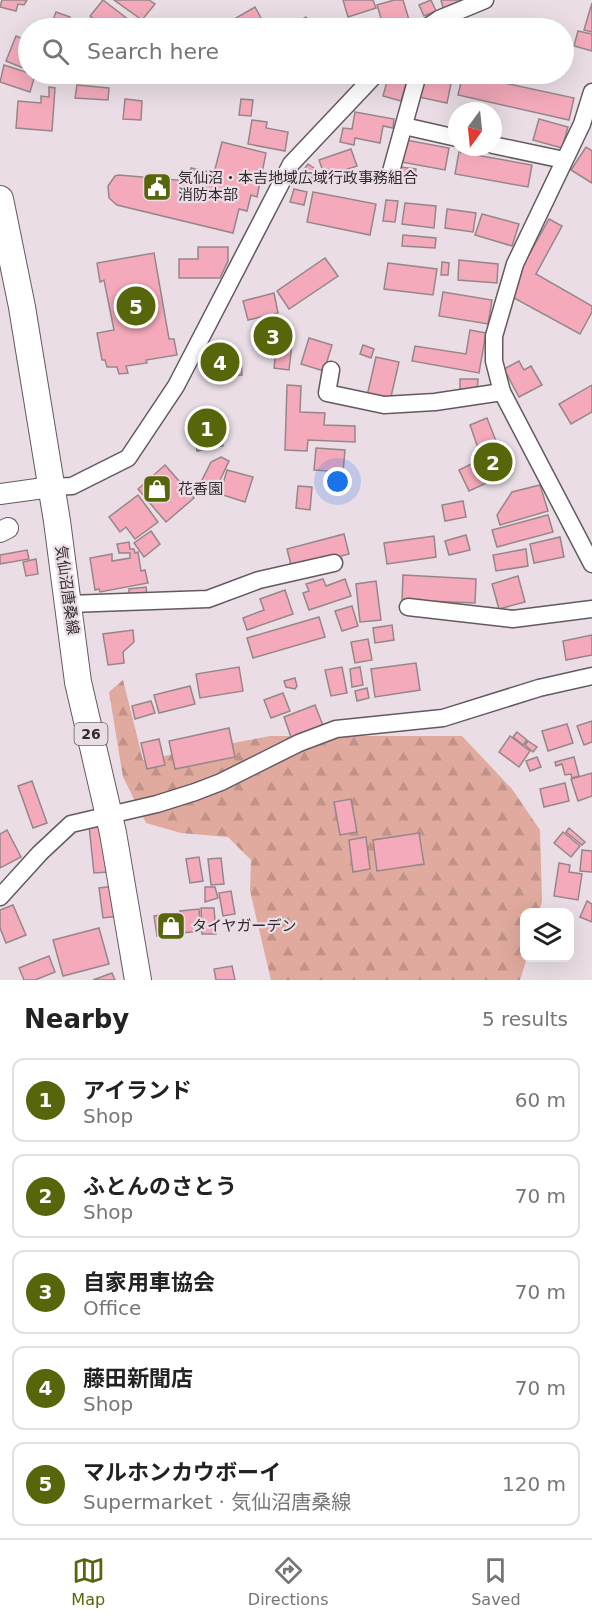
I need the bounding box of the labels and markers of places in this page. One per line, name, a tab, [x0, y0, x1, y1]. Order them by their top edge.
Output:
place label: 気仙沼・本吉地域広域行政事務組合 消防本部	[178, 169, 418, 204]
public building icon: 気仙沼・本吉地域広域行政事務組合 消防本部	[141, 171, 173, 203]
pin: 5	[116, 284, 156, 328]
pin: 3	[254, 314, 292, 358]
pin: 4	[200, 340, 240, 385]
pin: 1	[188, 406, 226, 450]
pin: 2	[474, 440, 512, 484]
shop icon: 花香園	[141, 473, 173, 505]
place label: 花香園	[178, 480, 223, 498]
shop icon: タイヤガーデン	[155, 910, 187, 942]
place label: タイヤガーデン	[192, 917, 297, 935]

